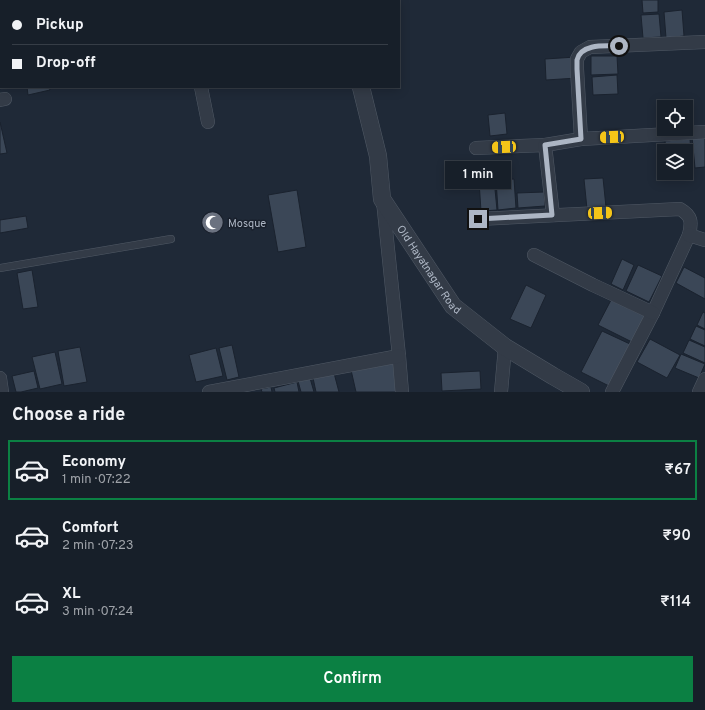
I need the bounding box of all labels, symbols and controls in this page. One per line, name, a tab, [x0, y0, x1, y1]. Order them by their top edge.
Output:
text: Pickup	[36, 16, 84, 35]
route start	[610, 37, 628, 55]
text: Drop-off	[36, 54, 96, 73]
map controls	[657, 100, 693, 180]
button: locate	[657, 100, 693, 136]
car	[600, 130, 624, 144]
car	[492, 140, 516, 154]
button: layers	[657, 144, 693, 180]
callout: 1 min	[445, 161, 511, 189]
text: 1 min	[463, 167, 493, 183]
car	[588, 206, 612, 220]
mosque icon: Mosque	[200, 210, 226, 236]
route end	[469, 210, 487, 228]
place label: Mosque	[228, 217, 266, 231]
street label: Old Hayatnagar Road	[393, 223, 463, 318]
text: Choose a ride	[12, 404, 125, 427]
icon: car	[14, 452, 50, 488]
text: Economy	[62, 453, 126, 472]
text: ₹67	[664, 461, 691, 480]
text: 1 min · 07:22	[62, 472, 131, 488]
icon: car	[14, 518, 50, 554]
text: Comfort	[62, 519, 119, 538]
text: ₹90	[662, 527, 691, 546]
text: 2 min · 07:23	[62, 538, 134, 554]
icon: car	[14, 584, 50, 620]
text: XL	[62, 585, 80, 604]
text: ₹114	[660, 593, 691, 612]
text: 3 min · 07:24	[62, 604, 134, 620]
button: Confirm	[12, 656, 693, 702]

